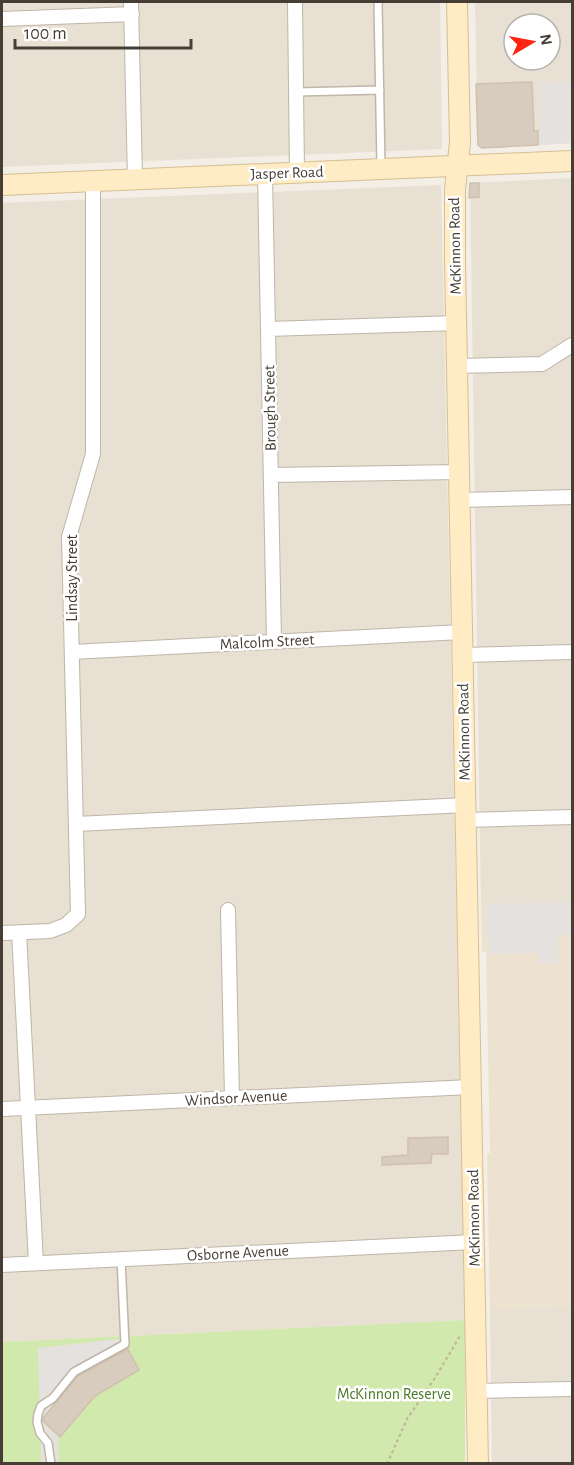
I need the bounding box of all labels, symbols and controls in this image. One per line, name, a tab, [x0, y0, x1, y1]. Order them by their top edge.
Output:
scale bar	[15, 12, 190, 50]
north arrow	[502, 12, 562, 72]
text: 100 m	[24, 25, 67, 43]
text: N	[537, 33, 555, 46]
street label: Jasper Road	[250, 164, 324, 182]
street label: McKinnon Road	[446, 197, 464, 295]
street label: Brough Street	[261, 365, 279, 451]
street label: Lindsay Street	[64, 534, 81, 622]
street label: Malcolm Street	[219, 632, 315, 652]
street label: McKinnon Road	[455, 683, 473, 781]
street label: Windsor Avenue	[184, 1087, 288, 1109]
street label: McKinnon Road	[465, 1169, 483, 1267]
street label: Osborne Avenue	[187, 1242, 289, 1264]
park label: McKinnon Reserve	[337, 1386, 451, 1402]

